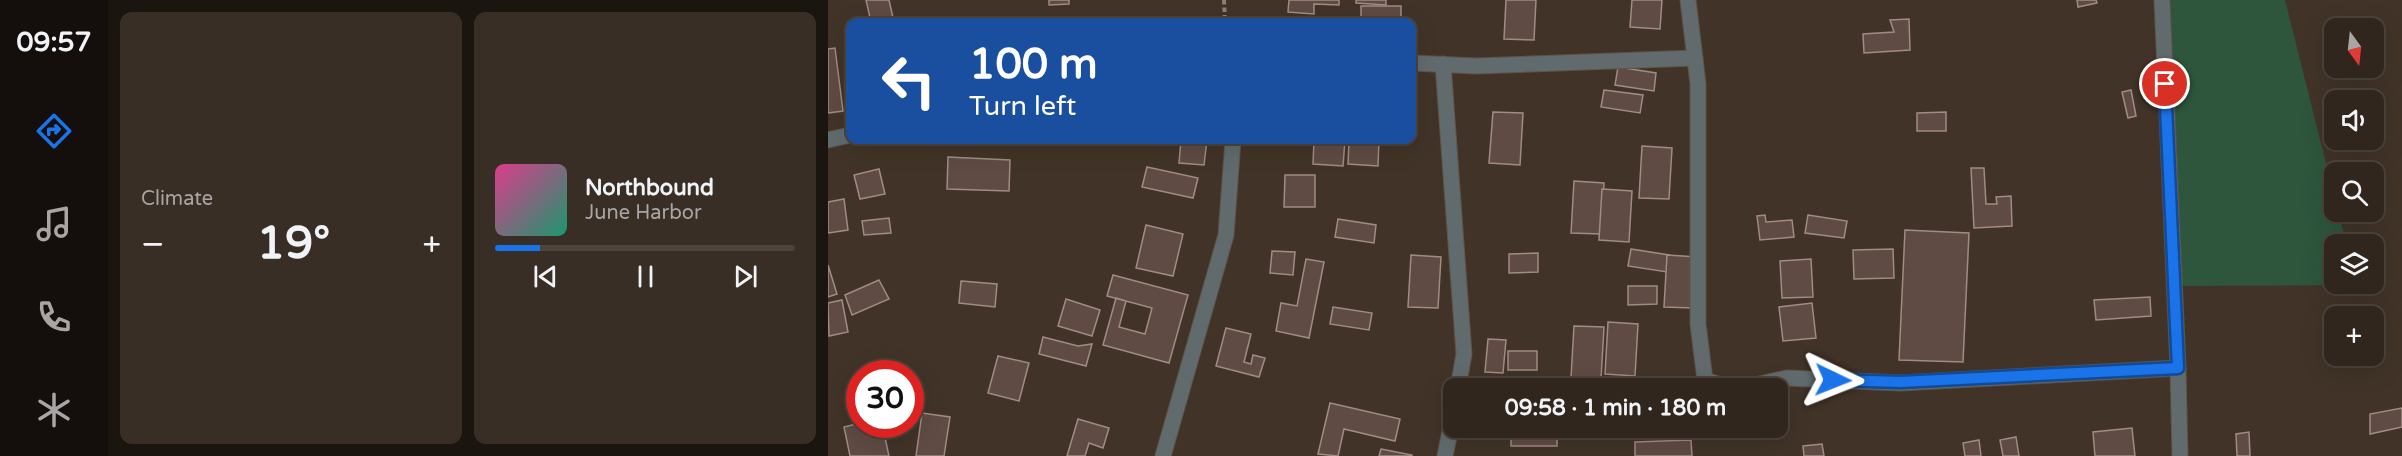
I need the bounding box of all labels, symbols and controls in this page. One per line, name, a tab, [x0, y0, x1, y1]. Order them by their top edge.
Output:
north arrow	[2324, 18, 2384, 78]
map controls	[2324, 18, 2384, 366]
text: 09:57	[17, 26, 91, 59]
text: 100 m	[969, 39, 1098, 90]
icon: left	[870, 42, 948, 120]
pin	[2139, 58, 2190, 109]
icon: arrive	[2148, 67, 2181, 100]
text: Turn left	[969, 90, 1076, 123]
button: sound	[2324, 90, 2384, 150]
icon: directions	[33, 110, 75, 152]
button: search	[2324, 162, 2384, 222]
text: Northbound	[585, 175, 714, 201]
text: Climate	[141, 187, 213, 211]
text: June Harbor	[585, 201, 702, 225]
icon: music	[33, 203, 75, 245]
text: 19°	[257, 217, 330, 271]
text: −	[141, 225, 165, 264]
text: +	[422, 225, 441, 264]
button: layers	[2324, 234, 2384, 294]
icon: previous	[529, 260, 562, 293]
icon: pause	[629, 260, 662, 293]
icon: next	[729, 260, 762, 293]
icon: phone	[33, 296, 75, 338]
button: +	[2324, 306, 2384, 366]
position arrow	[1801, 348, 1865, 412]
speed limit sign: 30	[846, 360, 924, 438]
icon: climate	[33, 389, 75, 431]
text: 09:58 · 1 min · 180 m	[1505, 395, 1726, 421]

